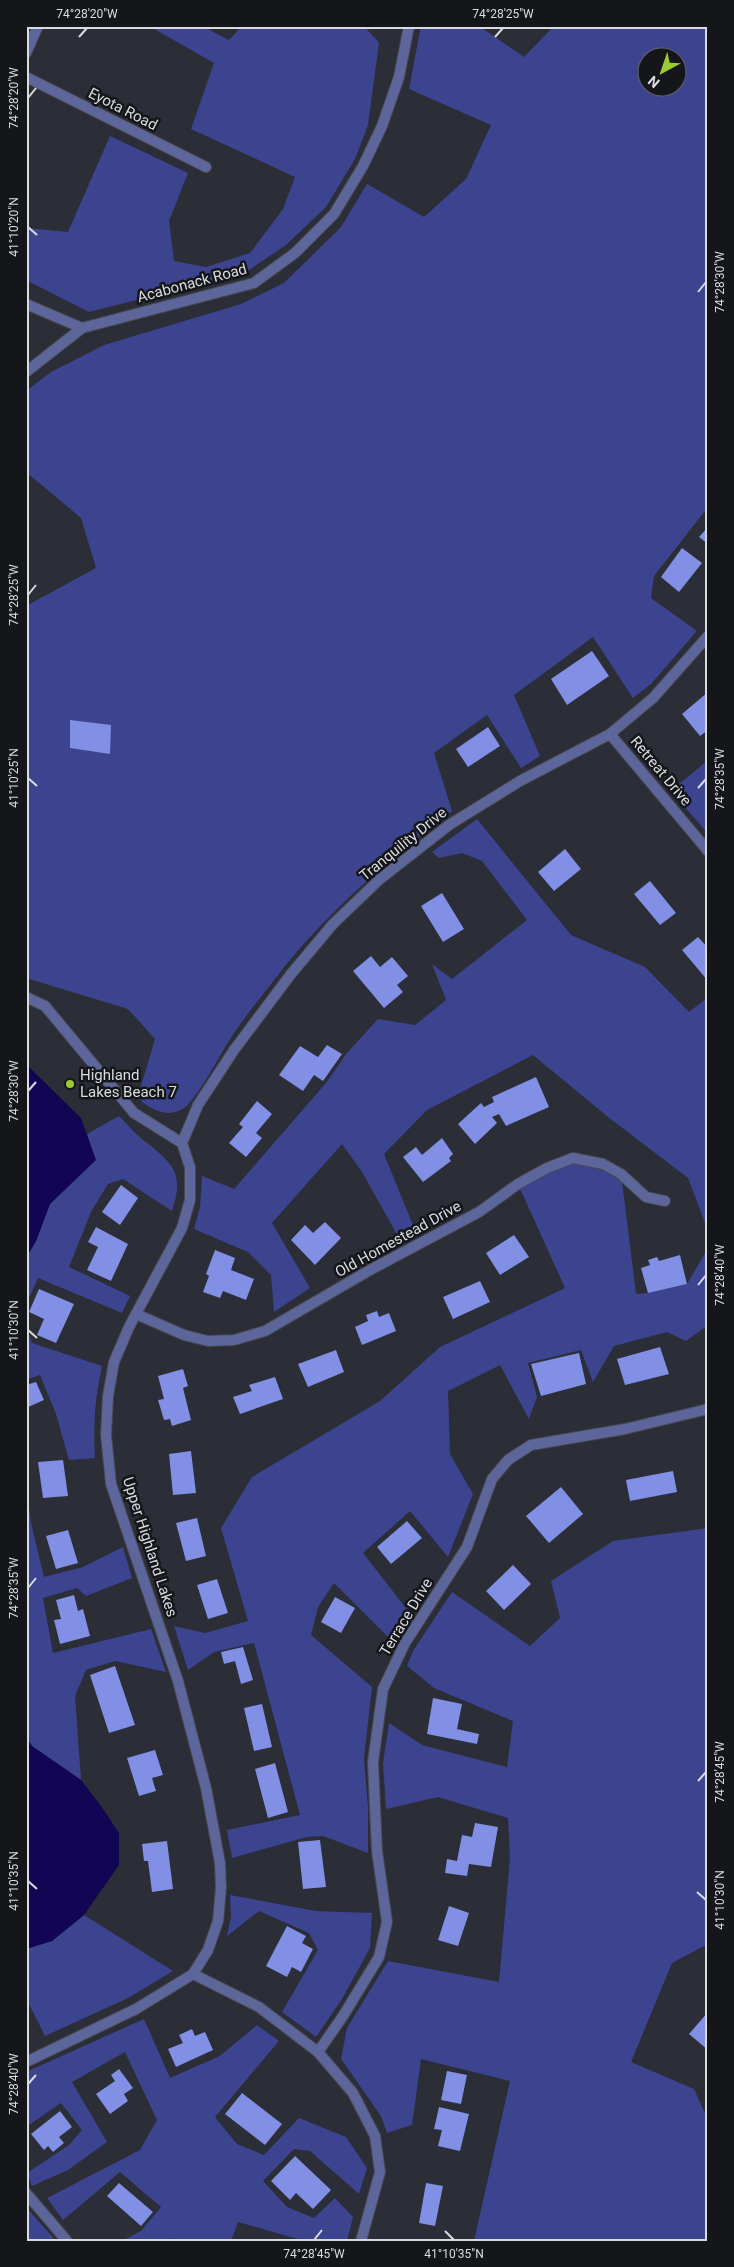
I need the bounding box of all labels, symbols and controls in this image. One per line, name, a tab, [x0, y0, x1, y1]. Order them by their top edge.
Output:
text: 74°28'20"W	[56, 7, 118, 21]
text: 74°28'25"W	[472, 7, 534, 21]
north arrow	[636, 48, 686, 98]
text: 74°28'20"W	[7, 67, 21, 129]
text: N	[645, 73, 663, 91]
street label: Eyota Road	[85, 84, 161, 134]
text: 41°10'20"N	[7, 197, 21, 257]
text: 74°28'30"W	[713, 251, 727, 313]
street label: Acabonack Road	[135, 260, 249, 306]
text: 74°28'25"W	[7, 564, 21, 626]
street label: Retreat Drive	[627, 732, 695, 810]
text: 41°10'25"N	[7, 748, 21, 808]
text: 74°28'35"W	[713, 748, 727, 810]
street label: Tranquility Drive	[356, 803, 450, 885]
text: 74°28'30"W	[7, 1060, 21, 1122]
place label: Highland Lakes Beach 7	[80, 1066, 177, 1101]
marker: Highland Lakes Beach 7	[64, 1078, 76, 1090]
street label: Old Homestead Drive	[332, 1197, 464, 1281]
text: 74°28'40"W	[713, 1244, 727, 1306]
text: 41°10'30"N	[7, 1300, 21, 1360]
street label: Upper Highland Lakes	[119, 1475, 181, 1619]
text: 74°28'35"W	[7, 1557, 21, 1619]
street label: Terrace Drive	[376, 1575, 436, 1659]
text: 74°28'45"W	[713, 1741, 727, 1803]
text: 41°10'35"N	[7, 1851, 21, 1911]
text: 41°10'30"N	[713, 1870, 727, 1930]
text: 74°28'40"W	[7, 2053, 21, 2115]
text: 74°28'45"W	[283, 2247, 345, 2261]
text: 41°10'35"N	[424, 2247, 484, 2261]

